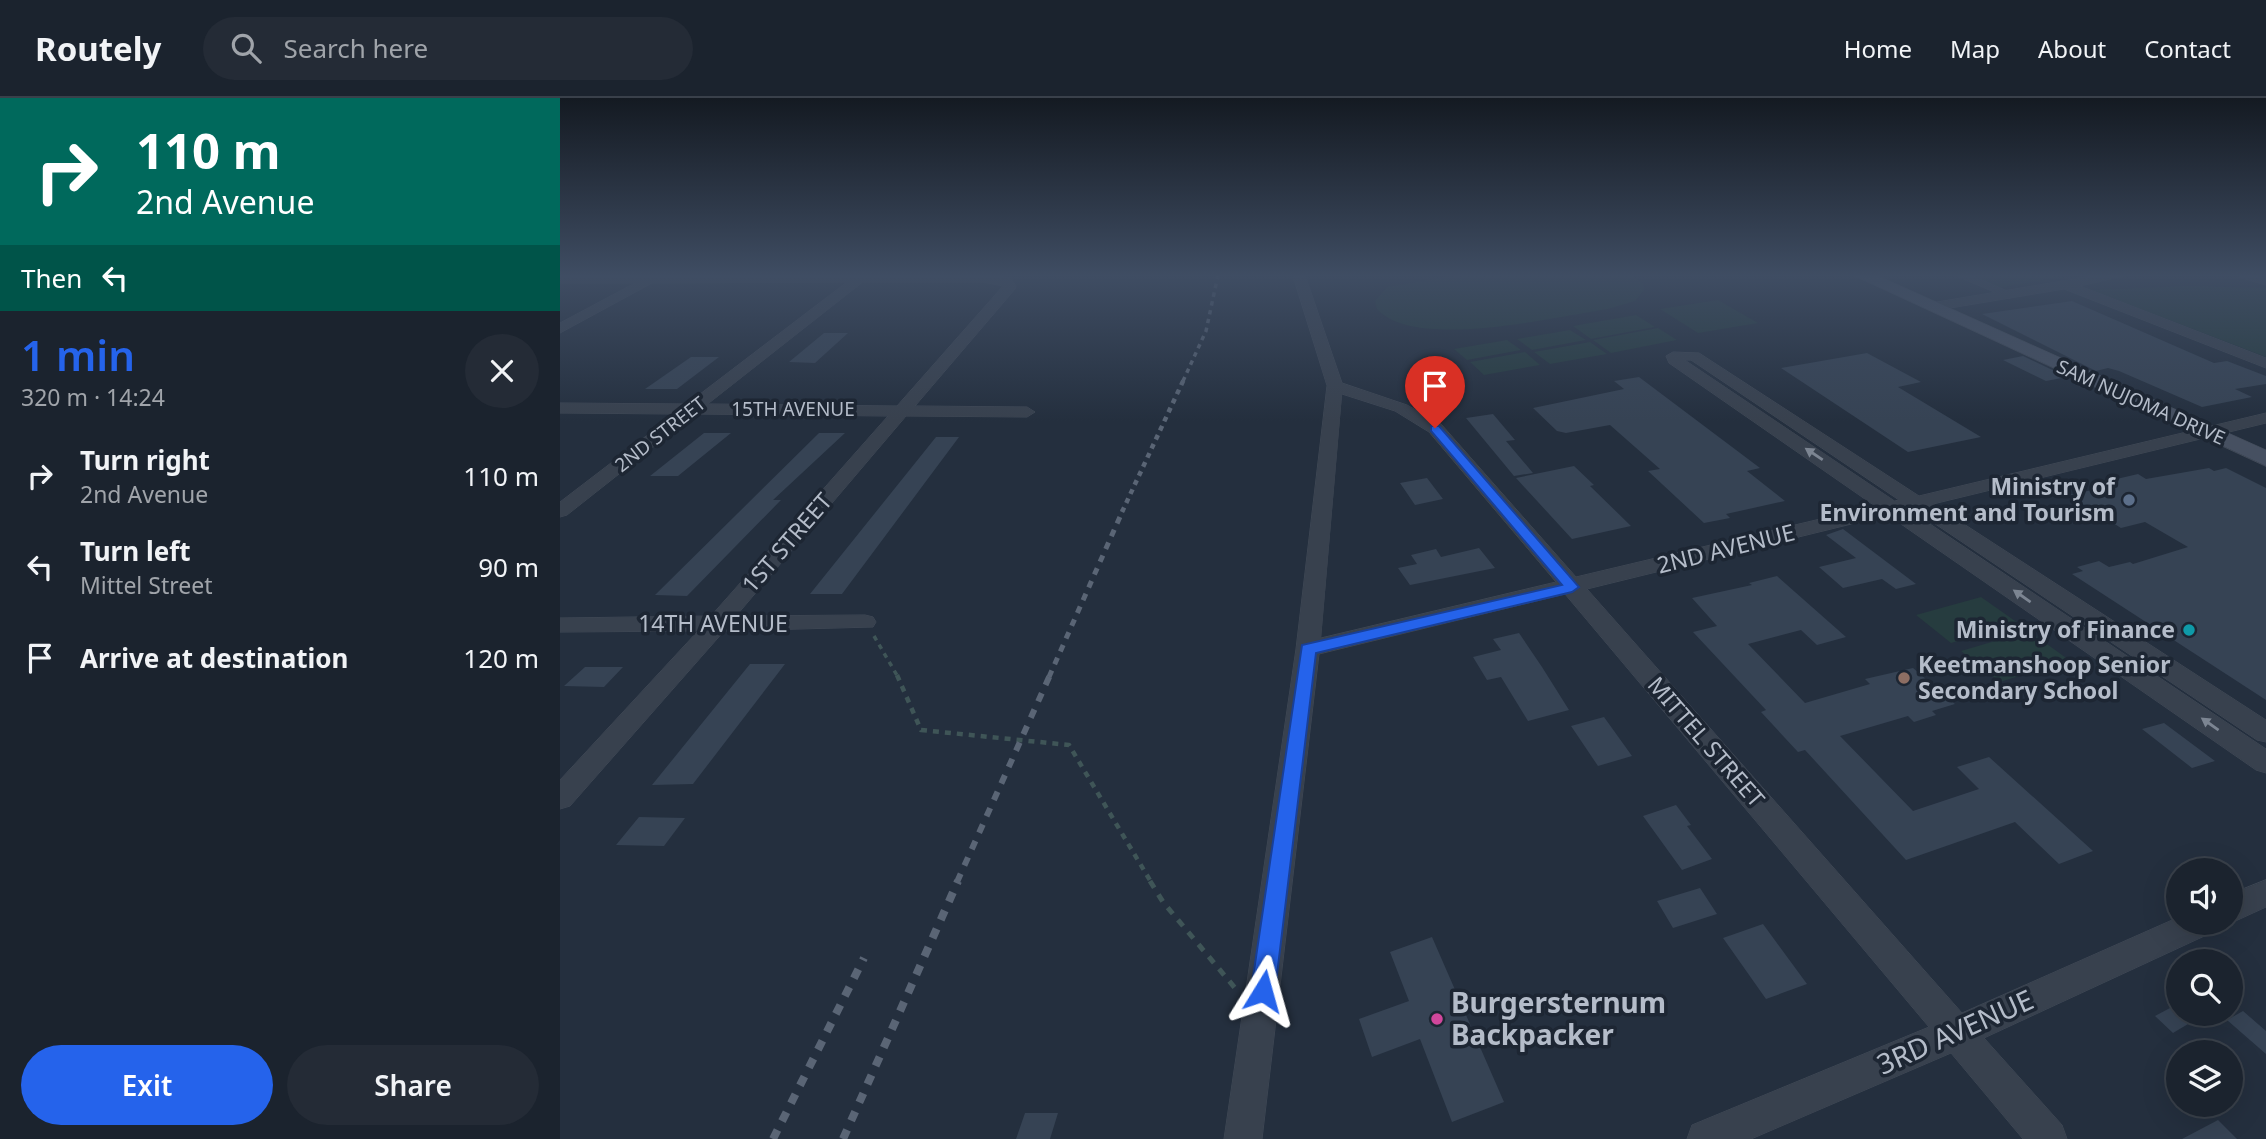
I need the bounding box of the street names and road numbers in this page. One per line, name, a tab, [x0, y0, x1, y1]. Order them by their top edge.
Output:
street label: SAM NUJOMA DRIVE	[2053, 353, 2229, 451]
street label: 2ND STREET	[609, 390, 711, 478]
street label: 15TH AVENUE	[731, 396, 855, 422]
street label: 1ST STREET	[734, 485, 839, 599]
street label: 2ND AVENUE	[1654, 515, 1798, 581]
street label: 14TH AVENUE	[638, 607, 788, 639]
street label: MITTEL STREET	[1641, 669, 1773, 814]
street label: 3RD AVENUE	[1870, 980, 2039, 1083]

